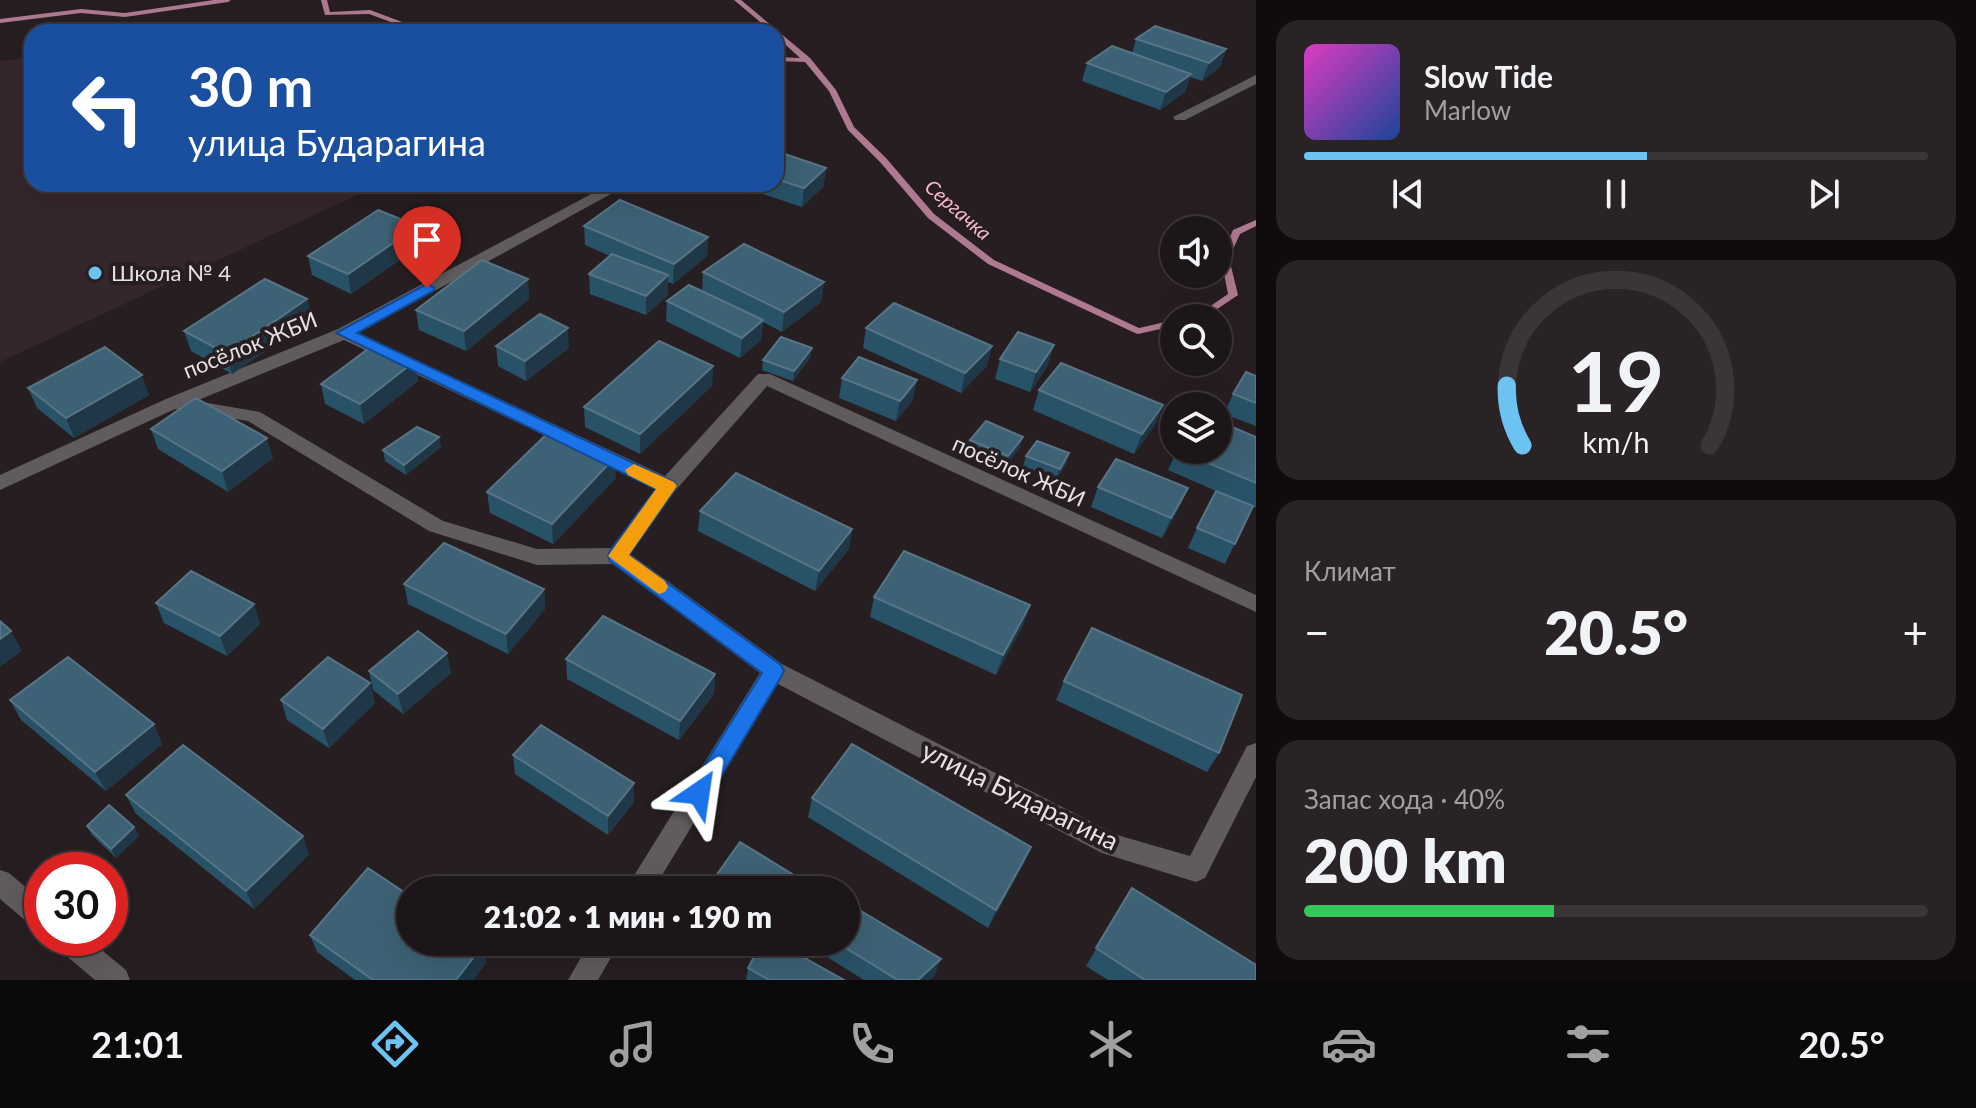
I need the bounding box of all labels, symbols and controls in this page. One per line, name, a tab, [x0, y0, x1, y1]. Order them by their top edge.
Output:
text: 30 m	[188, 52, 313, 119]
icon: left	[56, 56, 160, 160]
text: Slow Tide	[1424, 58, 1553, 94]
text: Marlow	[1424, 94, 1511, 126]
text: улица Бударагина	[188, 120, 486, 164]
icon: previous	[1386, 172, 1430, 216]
icon: pause	[1594, 172, 1638, 216]
icon: next	[1802, 172, 1846, 216]
water label: Сергачка	[921, 174, 997, 244]
pin	[393, 206, 461, 288]
map controls	[1160, 216, 1232, 464]
button: sound	[1160, 216, 1232, 288]
icon: arrive	[405, 218, 449, 262]
place label: Школа № 4	[111, 259, 231, 286]
marker: Школа № 4	[86, 264, 104, 282]
button: search	[1160, 304, 1232, 376]
street label: посёлок ЖБИ	[179, 305, 321, 384]
text: 19	[1568, 330, 1664, 430]
button: layers	[1160, 392, 1232, 464]
text: km/h	[1583, 425, 1649, 459]
street label: посёлок ЖБИ	[949, 429, 1090, 512]
text: Климат	[1304, 555, 1396, 587]
text: 20.5°	[1544, 596, 1688, 668]
text: −	[1304, 606, 1330, 658]
text: +	[1902, 606, 1928, 658]
street label: улица Бударагина	[917, 734, 1124, 857]
position arrow	[657, 751, 741, 835]
text: Запас хода · 40%	[1304, 783, 1505, 815]
text: 200 km	[1304, 824, 1507, 896]
speed limit sign: 30	[24, 852, 128, 956]
text: 21:02 · 1 мин · 190 m	[484, 898, 772, 934]
icon: directions	[367, 1016, 423, 1072]
icon: music	[605, 1016, 661, 1072]
icon: phone	[844, 1016, 900, 1072]
icon: climate	[1083, 1016, 1139, 1072]
icon: car	[1321, 1016, 1377, 1072]
icon: filters	[1560, 1016, 1616, 1072]
text: 21:01	[91, 1022, 184, 1066]
text: 20.5°	[1798, 1022, 1885, 1066]

